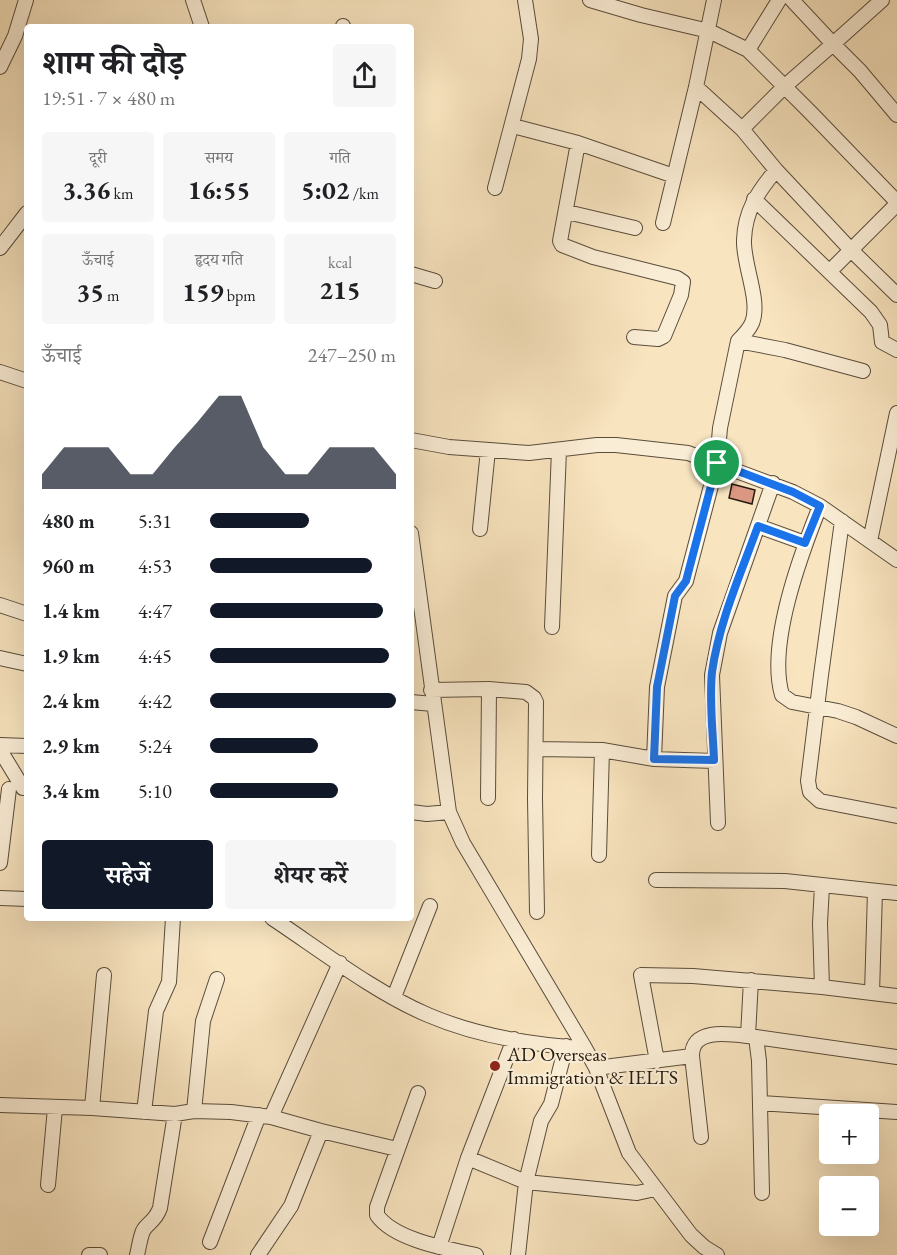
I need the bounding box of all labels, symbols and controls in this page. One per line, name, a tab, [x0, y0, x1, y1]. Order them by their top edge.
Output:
text: शाम की दौड़	[42, 41, 185, 84]
button: share	[333, 44, 396, 107]
text: 19:51 · 7 × 480 m	[42, 85, 175, 111]
text: दूरी	[89, 147, 107, 168]
text: समय	[205, 147, 233, 168]
text: गति	[330, 147, 350, 168]
text: 3.36	[63, 173, 110, 207]
text: 16:55	[188, 173, 250, 207]
text: 5:02	[301, 173, 350, 207]
text: km	[110, 183, 133, 204]
text: /km	[350, 183, 379, 204]
text: ऊँचाई	[82, 249, 114, 270]
text: हृदय गति	[195, 249, 243, 270]
text: kcal	[328, 252, 352, 273]
text: 215	[319, 273, 361, 307]
text: 35	[76, 275, 104, 309]
text: 159	[182, 275, 224, 309]
text: m	[104, 285, 120, 306]
text: bpm	[224, 285, 256, 306]
text: ऊँचाई	[42, 342, 81, 368]
text: 247–250 m	[308, 342, 396, 368]
pin	[691, 437, 742, 488]
icon: arrive	[700, 446, 733, 479]
text: 480 m	[42, 508, 95, 534]
text: 5:31	[138, 508, 172, 534]
text: 960 m	[42, 553, 95, 579]
text: 4:53	[138, 553, 172, 579]
text: 1.4 km	[42, 598, 100, 624]
text: 4:47	[138, 598, 172, 624]
text: 1.9 km	[42, 643, 100, 669]
text: 4:45	[138, 643, 172, 669]
text: 2.4 km	[42, 688, 100, 714]
text: 4:42	[138, 688, 172, 714]
text: 2.9 km	[42, 733, 100, 759]
text: 5:24	[138, 733, 172, 759]
text: 3.4 km	[42, 778, 100, 804]
text: 5:10	[138, 778, 172, 804]
button: सहेजें	[42, 840, 213, 909]
button: शेयर करें	[225, 840, 396, 909]
place label: AD Overseas Immigration & IELTS	[506, 1041, 678, 1090]
marker: AD Overseas Immigration & IELTS	[488, 1059, 502, 1073]
map controls	[819, 1104, 879, 1236]
button: +	[819, 1104, 879, 1164]
button: −	[819, 1176, 879, 1236]

